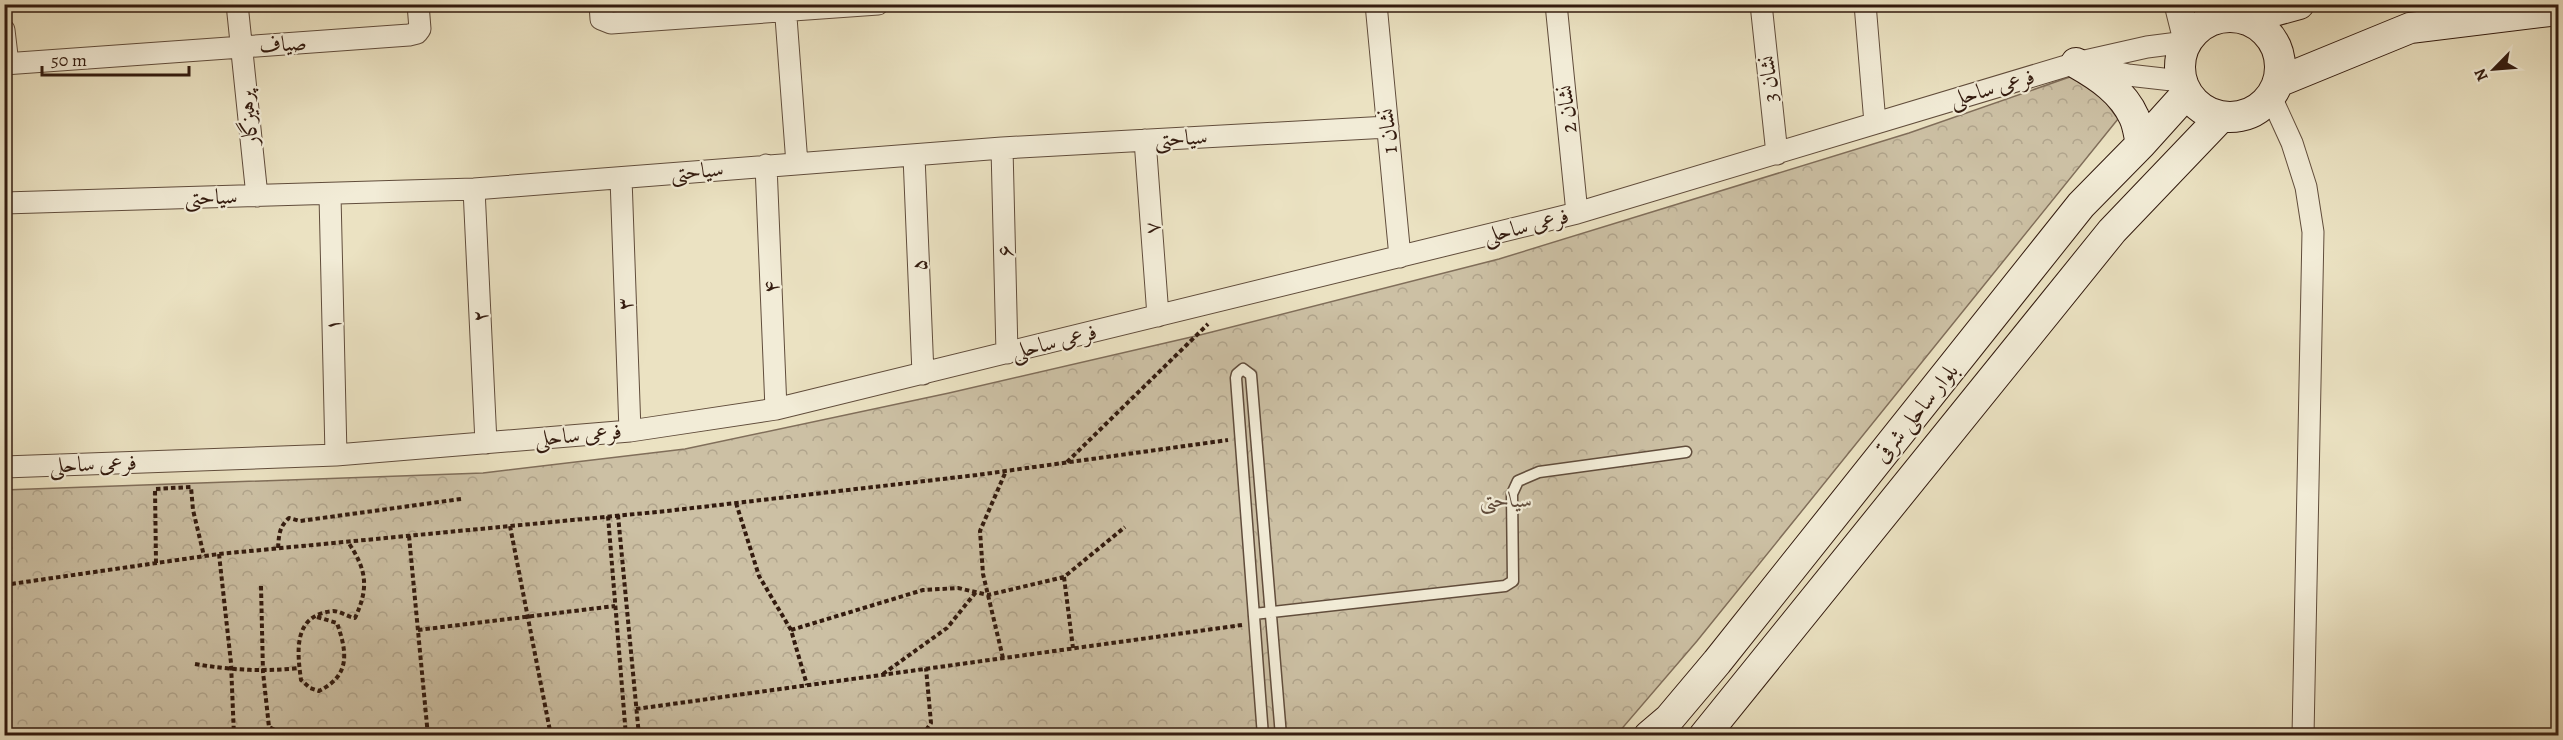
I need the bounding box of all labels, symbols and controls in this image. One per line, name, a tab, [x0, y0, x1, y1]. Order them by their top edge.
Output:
street label: صیاف	[258, 27, 308, 61]
scale bar	[42, 39, 189, 77]
north arrow	[2464, 39, 2524, 99]
text: 50 m	[51, 48, 87, 72]
street label: نشان 3	[1752, 54, 1786, 104]
street label: فرعی ساحلی	[1946, 62, 2038, 115]
text: N	[2469, 65, 2494, 85]
street label: نشان 2	[1550, 84, 1584, 134]
street label: پرهیزگار	[230, 87, 266, 149]
street label: نشان 1	[1371, 107, 1405, 155]
street label: سیاحتی	[1154, 122, 1208, 154]
street label: سیاحتی	[669, 154, 725, 188]
street label: سیاحتی	[184, 182, 238, 212]
street label: فرعی ساحلی	[1480, 201, 1572, 252]
street label: ۷	[1137, 221, 1167, 235]
street label: ۶	[990, 244, 1020, 258]
street label: ۵	[904, 258, 934, 272]
street label: ۴	[756, 280, 786, 294]
street label: ۳	[610, 297, 640, 311]
street label: ۲	[465, 309, 495, 323]
street label: فرعی ساحلی	[1008, 317, 1100, 368]
street label: ۱	[318, 318, 348, 332]
street label: بلوار ساحلی شرقی	[1867, 357, 1966, 470]
street label: فرعی ساحلی	[533, 416, 623, 455]
street label: فرعی ساحلی	[49, 447, 137, 482]
park label: سیاحتی	[1479, 485, 1533, 515]

